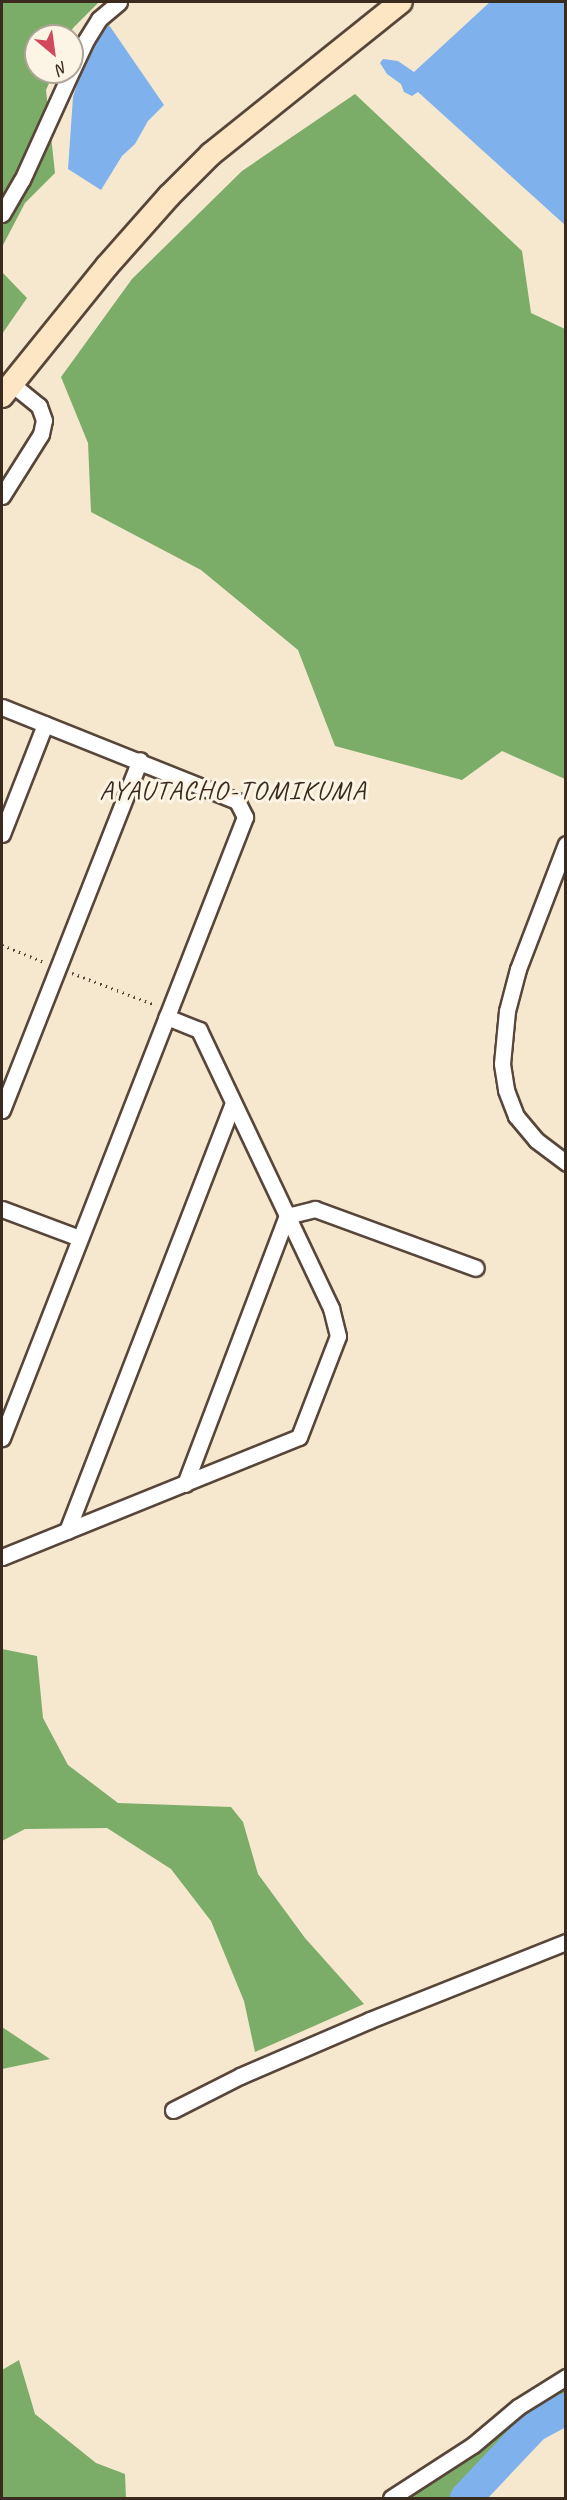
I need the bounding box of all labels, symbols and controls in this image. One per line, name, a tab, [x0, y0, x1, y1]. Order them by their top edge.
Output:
north arrow	[24, 24, 84, 84]
text: N	[53, 57, 71, 79]
district label: AYAUTACHO-TOMIKUMA	[99, 775, 367, 807]

